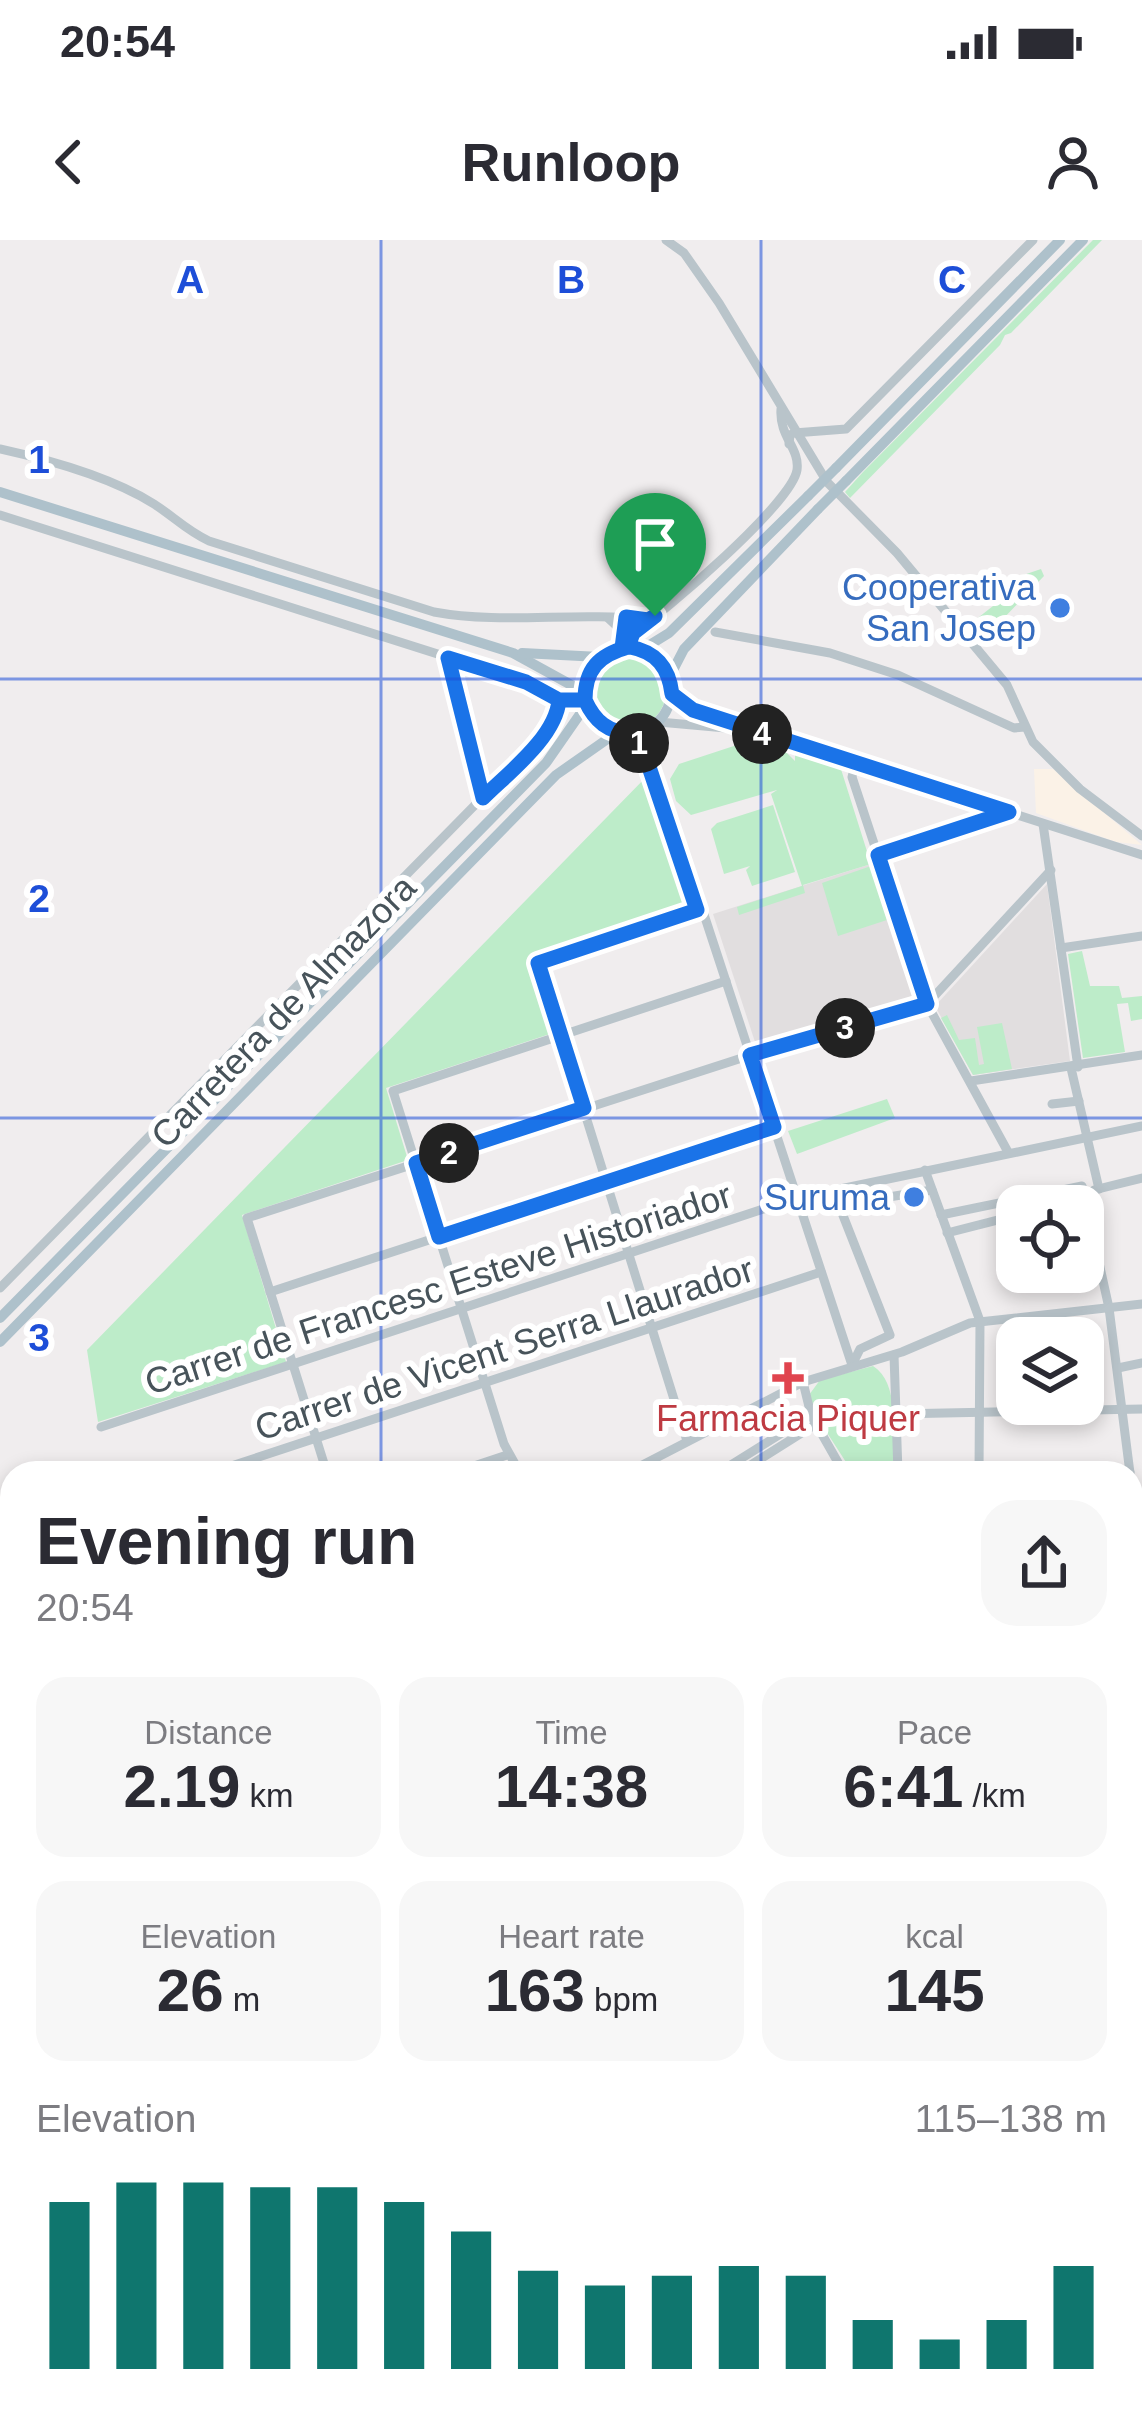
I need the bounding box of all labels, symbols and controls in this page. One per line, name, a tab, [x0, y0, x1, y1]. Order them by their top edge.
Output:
text: 20:54	[60, 16, 175, 67]
icon: back	[36, 129, 102, 195]
icon: person	[1040, 129, 1106, 195]
text: Runloop	[462, 132, 680, 192]
text: A	[176, 258, 204, 301]
text: B	[557, 258, 585, 301]
text: C	[938, 258, 966, 301]
text: 1	[28, 438, 50, 481]
pin	[604, 493, 706, 616]
icon: arrive	[622, 511, 688, 577]
place label: Cooperativa San Josep	[842, 567, 1037, 649]
marker: Cooperativa San Josep	[1047, 595, 1073, 621]
pin: 4	[732, 704, 792, 764]
pin: 1	[609, 713, 669, 773]
text: 4	[753, 715, 771, 752]
text: 1	[630, 724, 648, 761]
street label: Carretera de Almazora	[143, 866, 425, 1156]
text: 2	[28, 877, 50, 920]
pin: 3	[815, 998, 875, 1058]
text: 3	[836, 1009, 854, 1046]
pin: 2	[419, 1123, 479, 1183]
text: 2	[440, 1134, 458, 1171]
street label: Carrer de Francesc Esteve Historiador	[140, 1174, 737, 1403]
place label: Suruma	[764, 1177, 891, 1218]
marker: Suruma	[901, 1184, 927, 1210]
map controls	[996, 1185, 1104, 1425]
button: locate	[996, 1185, 1104, 1293]
street label: Carrer de Vicent Serra Llaurador	[250, 1248, 759, 1449]
text: 3	[28, 1316, 50, 1359]
button: layers	[996, 1317, 1104, 1425]
marker: Farmacia Piquer	[775, 1365, 801, 1391]
place label: Farmacia Piquer	[656, 1398, 920, 1439]
button: share	[981, 1500, 1107, 1626]
text: Evening run	[36, 1504, 417, 1578]
text: 20:54	[36, 1586, 134, 1629]
text: Distance	[144, 1714, 273, 1751]
text: Time	[535, 1714, 608, 1751]
text: Pace	[897, 1714, 972, 1751]
text: 2.19	[124, 1753, 240, 1820]
text: 14:38	[495, 1753, 648, 1820]
text: 6:41	[843, 1753, 963, 1820]
text: km	[240, 1777, 293, 1814]
text: /km	[963, 1777, 1026, 1814]
text: Elevation	[141, 1918, 276, 1955]
text: Heart rate	[498, 1918, 645, 1955]
text: kcal	[905, 1918, 964, 1955]
text: 26	[157, 1957, 224, 2024]
text: 163	[485, 1957, 585, 2024]
text: 145	[884, 1957, 985, 2024]
text: m	[224, 1981, 260, 2018]
text: bpm	[585, 1981, 658, 2018]
text: Elevation	[36, 2097, 196, 2140]
text: 115–138 m	[915, 2097, 1107, 2140]

